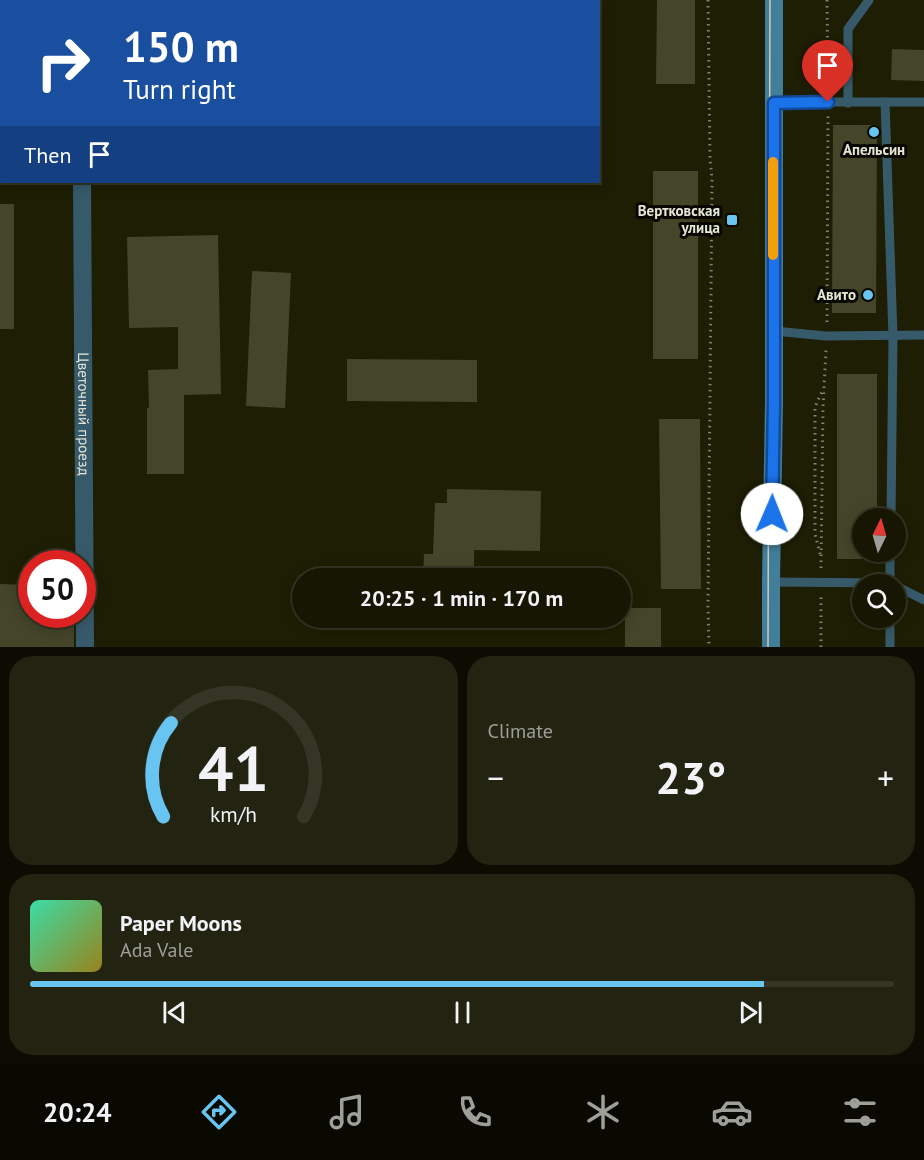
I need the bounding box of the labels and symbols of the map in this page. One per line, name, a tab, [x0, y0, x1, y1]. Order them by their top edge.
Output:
pin	[802, 40, 853, 102]
marker: Апельсин	[867, 125, 881, 139]
place label: Апельсин	[843, 140, 905, 159]
place label: Вертковская улица	[638, 201, 720, 237]
marker: Вертковская улица	[725, 213, 739, 227]
place label: Авито	[817, 285, 856, 304]
marker: Авито	[861, 288, 875, 302]
street label: Цветочный проезд	[74, 352, 94, 476]
position arrow	[740, 482, 804, 546]
north arrow	[852, 508, 906, 562]
speed limit sign: 50	[18, 550, 96, 628]

